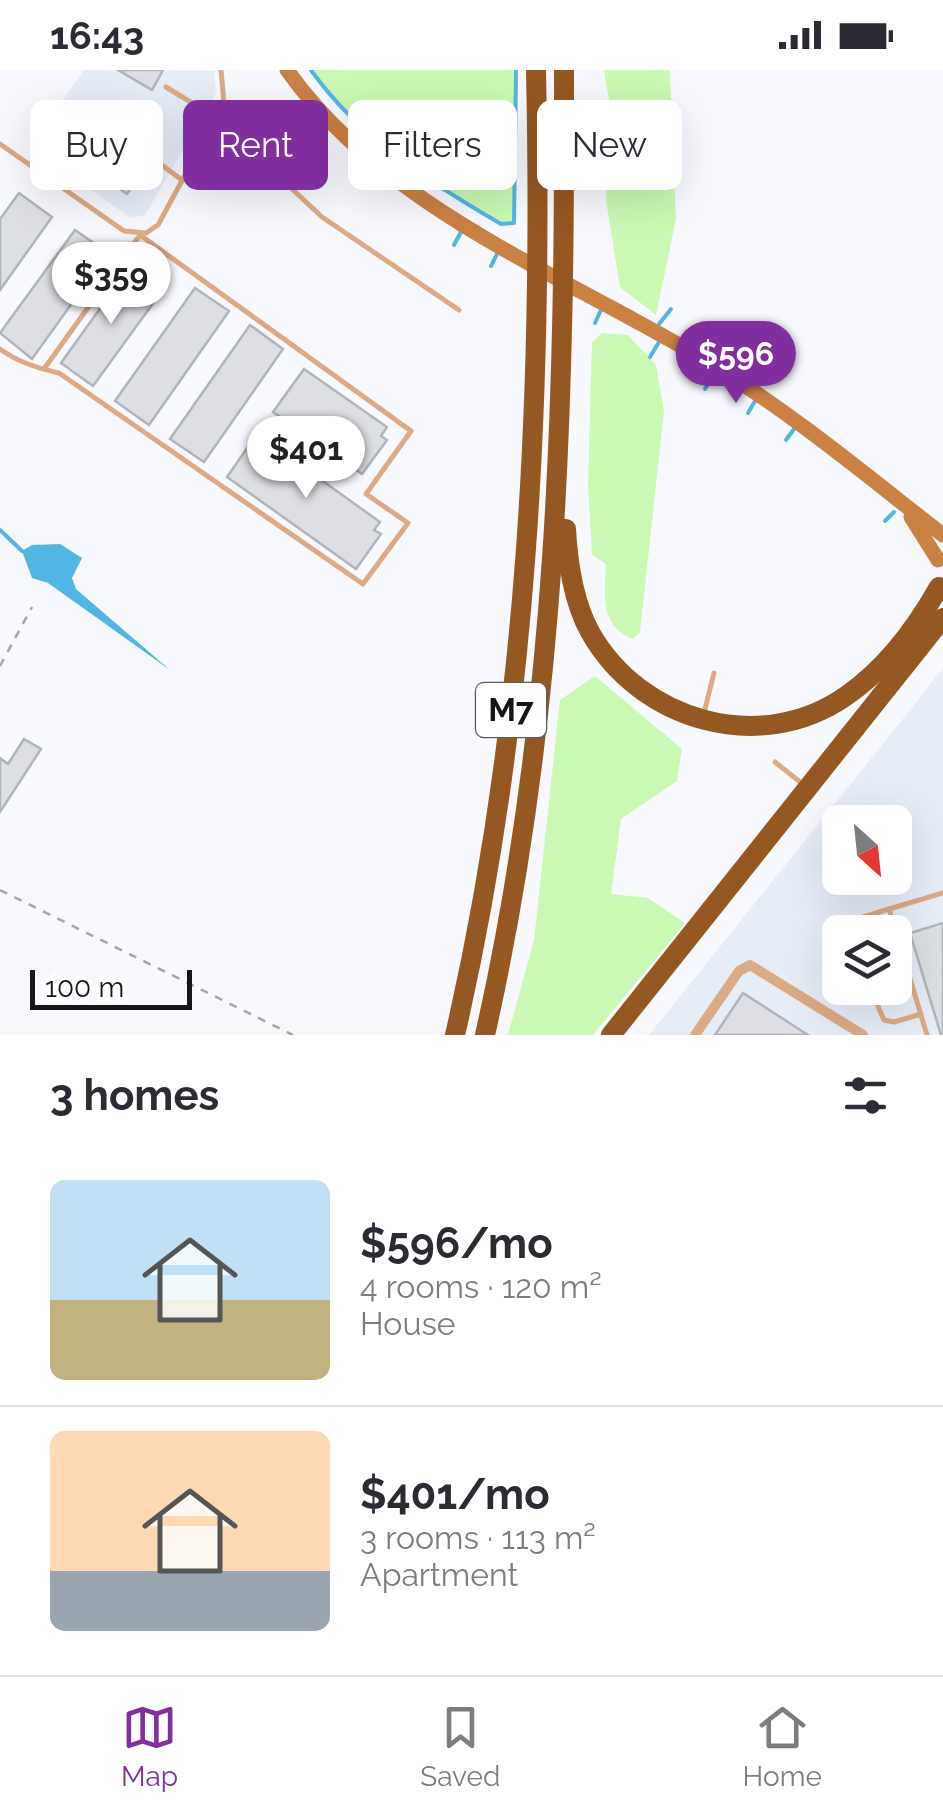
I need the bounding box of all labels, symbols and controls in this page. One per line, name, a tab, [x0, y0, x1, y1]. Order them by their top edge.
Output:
text: 16:43	[50, 13, 144, 58]
chip: Buy	[30, 100, 163, 190]
chip: Rent	[183, 100, 328, 190]
chip: Filters	[348, 100, 517, 190]
chip: New	[537, 100, 682, 190]
pin: $359	[52, 242, 170, 327]
text: $359	[74, 256, 148, 293]
pin: $596	[677, 321, 795, 406]
text: $596	[698, 335, 774, 372]
pin: $401	[247, 416, 365, 501]
text: $401	[269, 430, 343, 467]
road number: M7	[476, 683, 546, 737]
north arrow	[822, 805, 912, 895]
map controls	[822, 805, 912, 1005]
button: layers	[822, 915, 912, 1005]
scale bar	[30, 965, 192, 1010]
text: 100 m	[45, 971, 124, 1004]
icon: filters	[838, 1068, 893, 1123]
text: 3 homes	[50, 1071, 219, 1120]
text: $596/mo	[360, 1219, 553, 1268]
icon: home	[130, 1220, 250, 1340]
text: 4 rooms · 120 m²	[360, 1268, 602, 1305]
text: House	[360, 1305, 456, 1342]
text: $401/mo	[360, 1470, 550, 1519]
icon: home	[130, 1471, 250, 1591]
text: 3 rooms · 113 m²	[360, 1519, 596, 1556]
text: Apartment	[360, 1556, 518, 1593]
tab: Map	[121, 1700, 178, 1793]
tab: Saved	[420, 1700, 500, 1793]
tab: Home	[743, 1700, 822, 1793]

